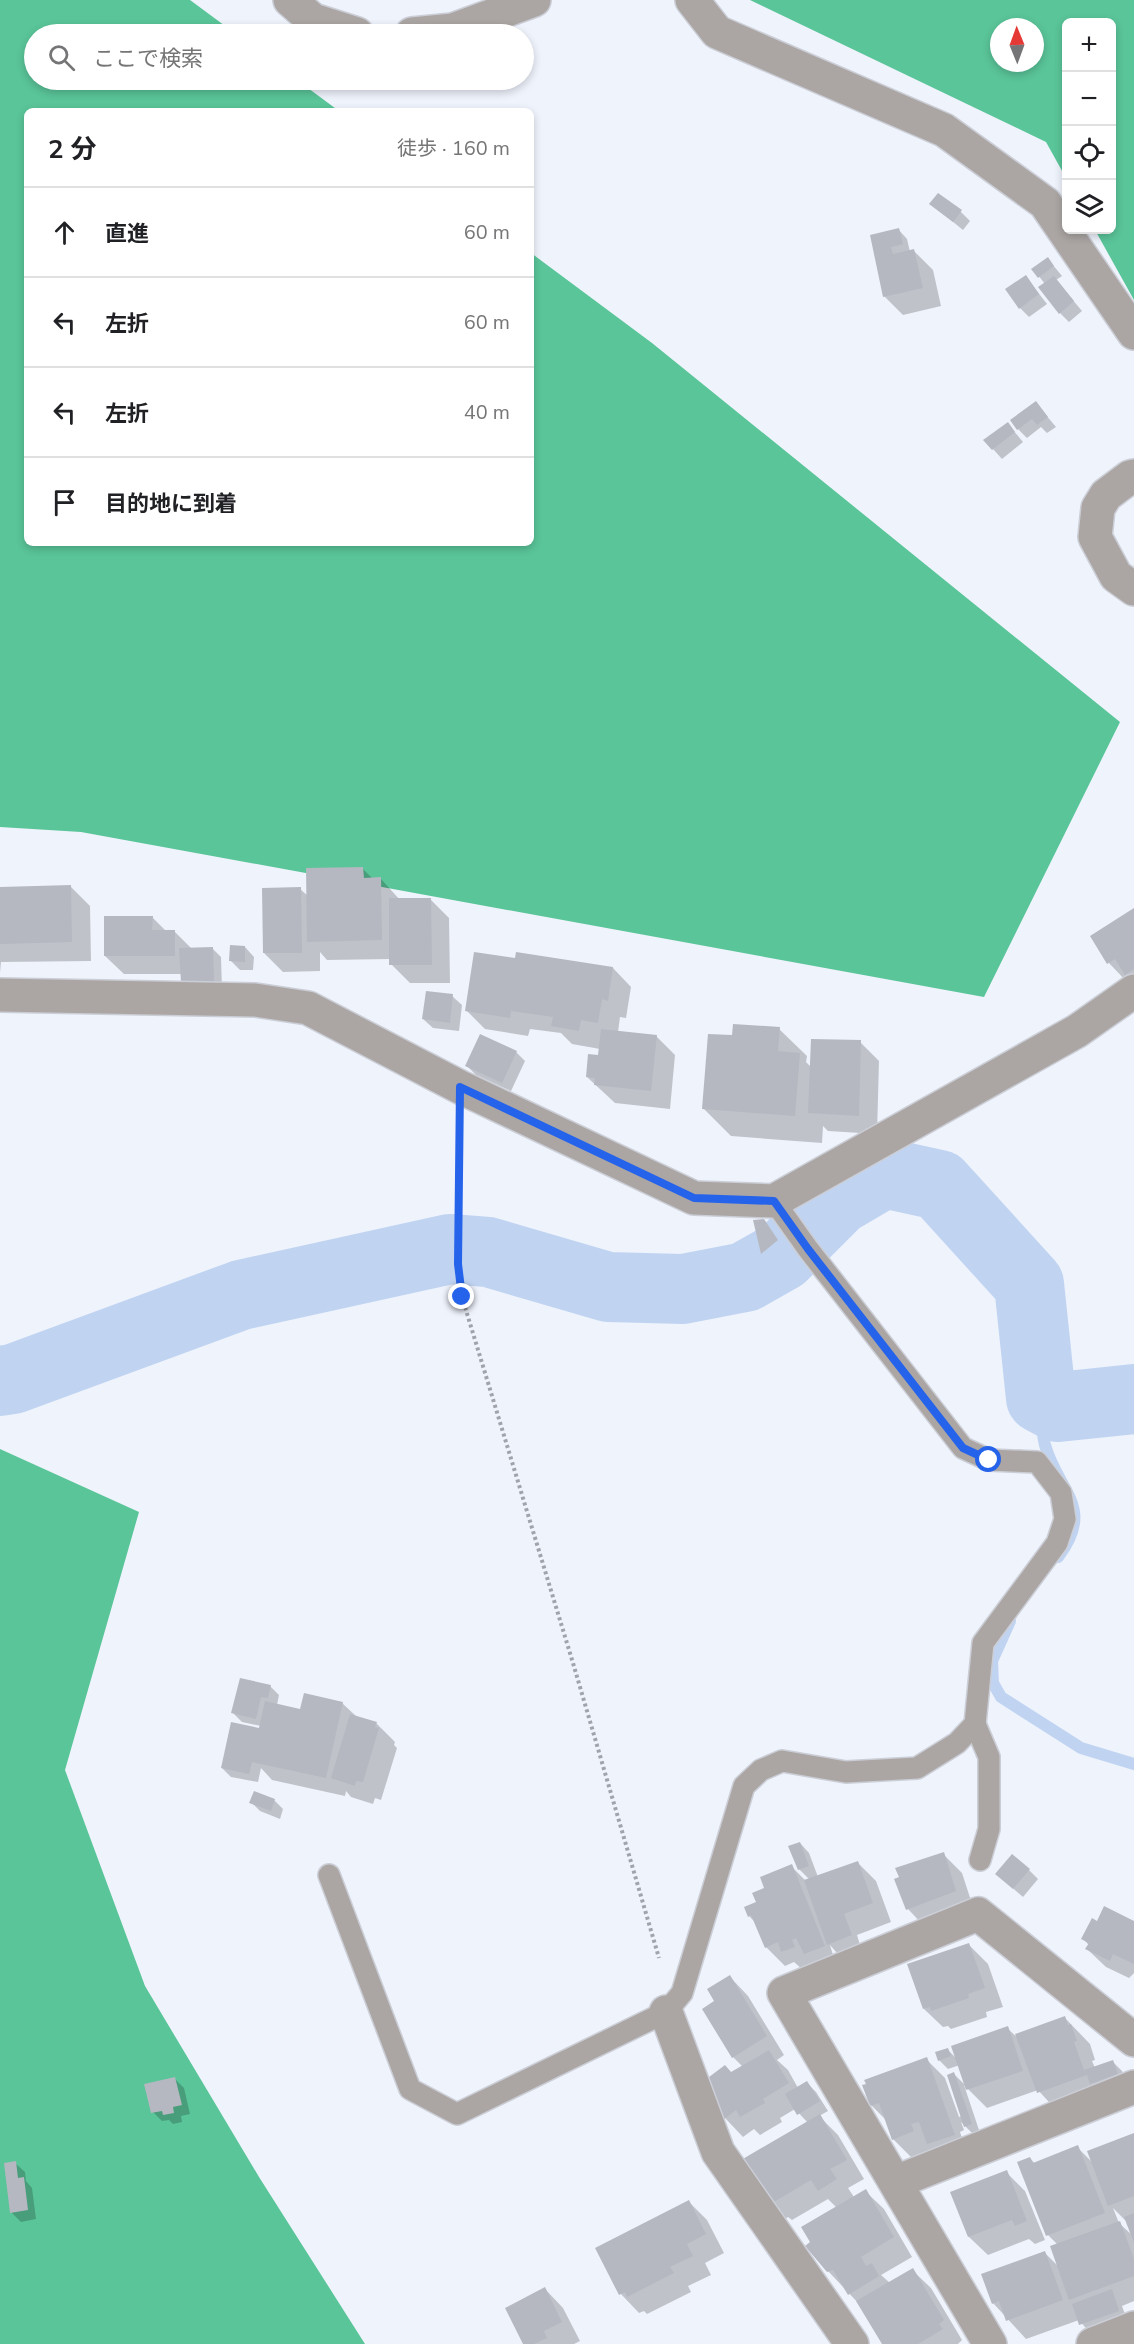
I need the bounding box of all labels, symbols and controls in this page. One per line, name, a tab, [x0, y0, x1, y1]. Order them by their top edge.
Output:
north arrow	[990, 18, 1044, 72]
map controls	[1062, 18, 1116, 234]
button: +	[1062, 18, 1116, 72]
search box	[24, 24, 534, 90]
icon: search	[45, 41, 78, 74]
text: ここで検索	[93, 44, 203, 74]
button: −	[1062, 72, 1116, 126]
button: locate	[1062, 126, 1116, 180]
text: 2 分	[48, 132, 97, 167]
text: 徒歩 · 160 m	[397, 135, 510, 162]
button: layers	[1062, 180, 1116, 234]
icon: ahead	[48, 216, 81, 249]
text: 直進	[105, 219, 149, 249]
text: 60 m	[464, 219, 510, 246]
icon: left	[48, 306, 81, 339]
text: 左折	[105, 309, 149, 339]
text: 60 m	[464, 309, 510, 336]
icon: left	[48, 396, 81, 429]
text: 左折	[105, 399, 149, 429]
text: 40 m	[464, 399, 510, 426]
icon: arrive	[48, 486, 81, 519]
text: 目的地に到着	[105, 489, 237, 519]
route end	[448, 1283, 474, 1309]
route start	[975, 1446, 1001, 1472]

